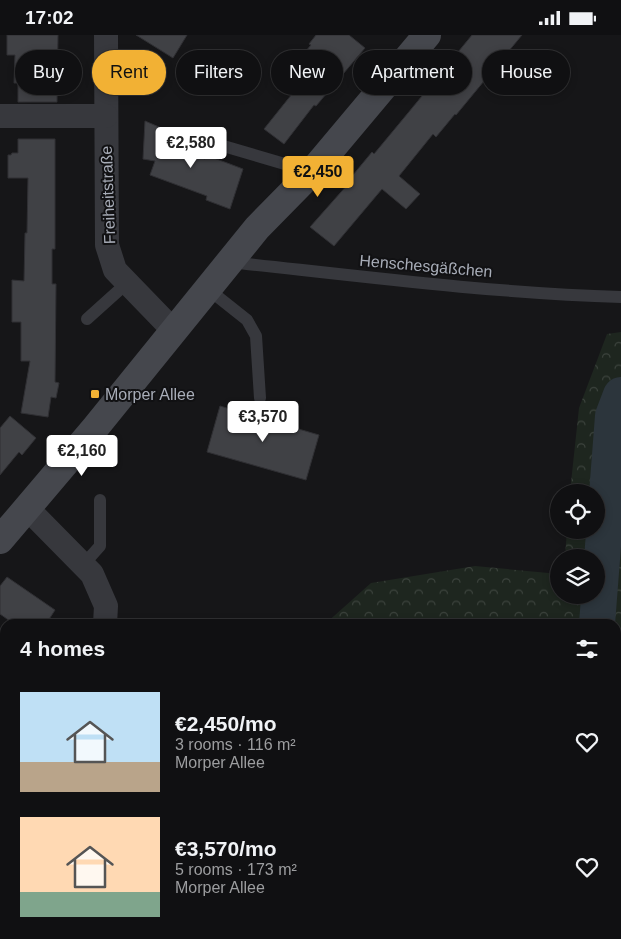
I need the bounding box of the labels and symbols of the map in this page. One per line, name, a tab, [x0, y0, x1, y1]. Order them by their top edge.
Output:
pin: €2,580	[150, 127, 232, 169]
street label: Freiheitstraße	[98, 145, 118, 245]
pin: €2,450	[277, 155, 359, 198]
street label: Henschesgäßchen	[359, 252, 493, 280]
place label: Morper Allee	[105, 386, 195, 403]
marker: Morper Allee	[89, 388, 101, 400]
pin: €3,570	[222, 401, 304, 443]
pin: €2,160	[41, 435, 123, 477]

